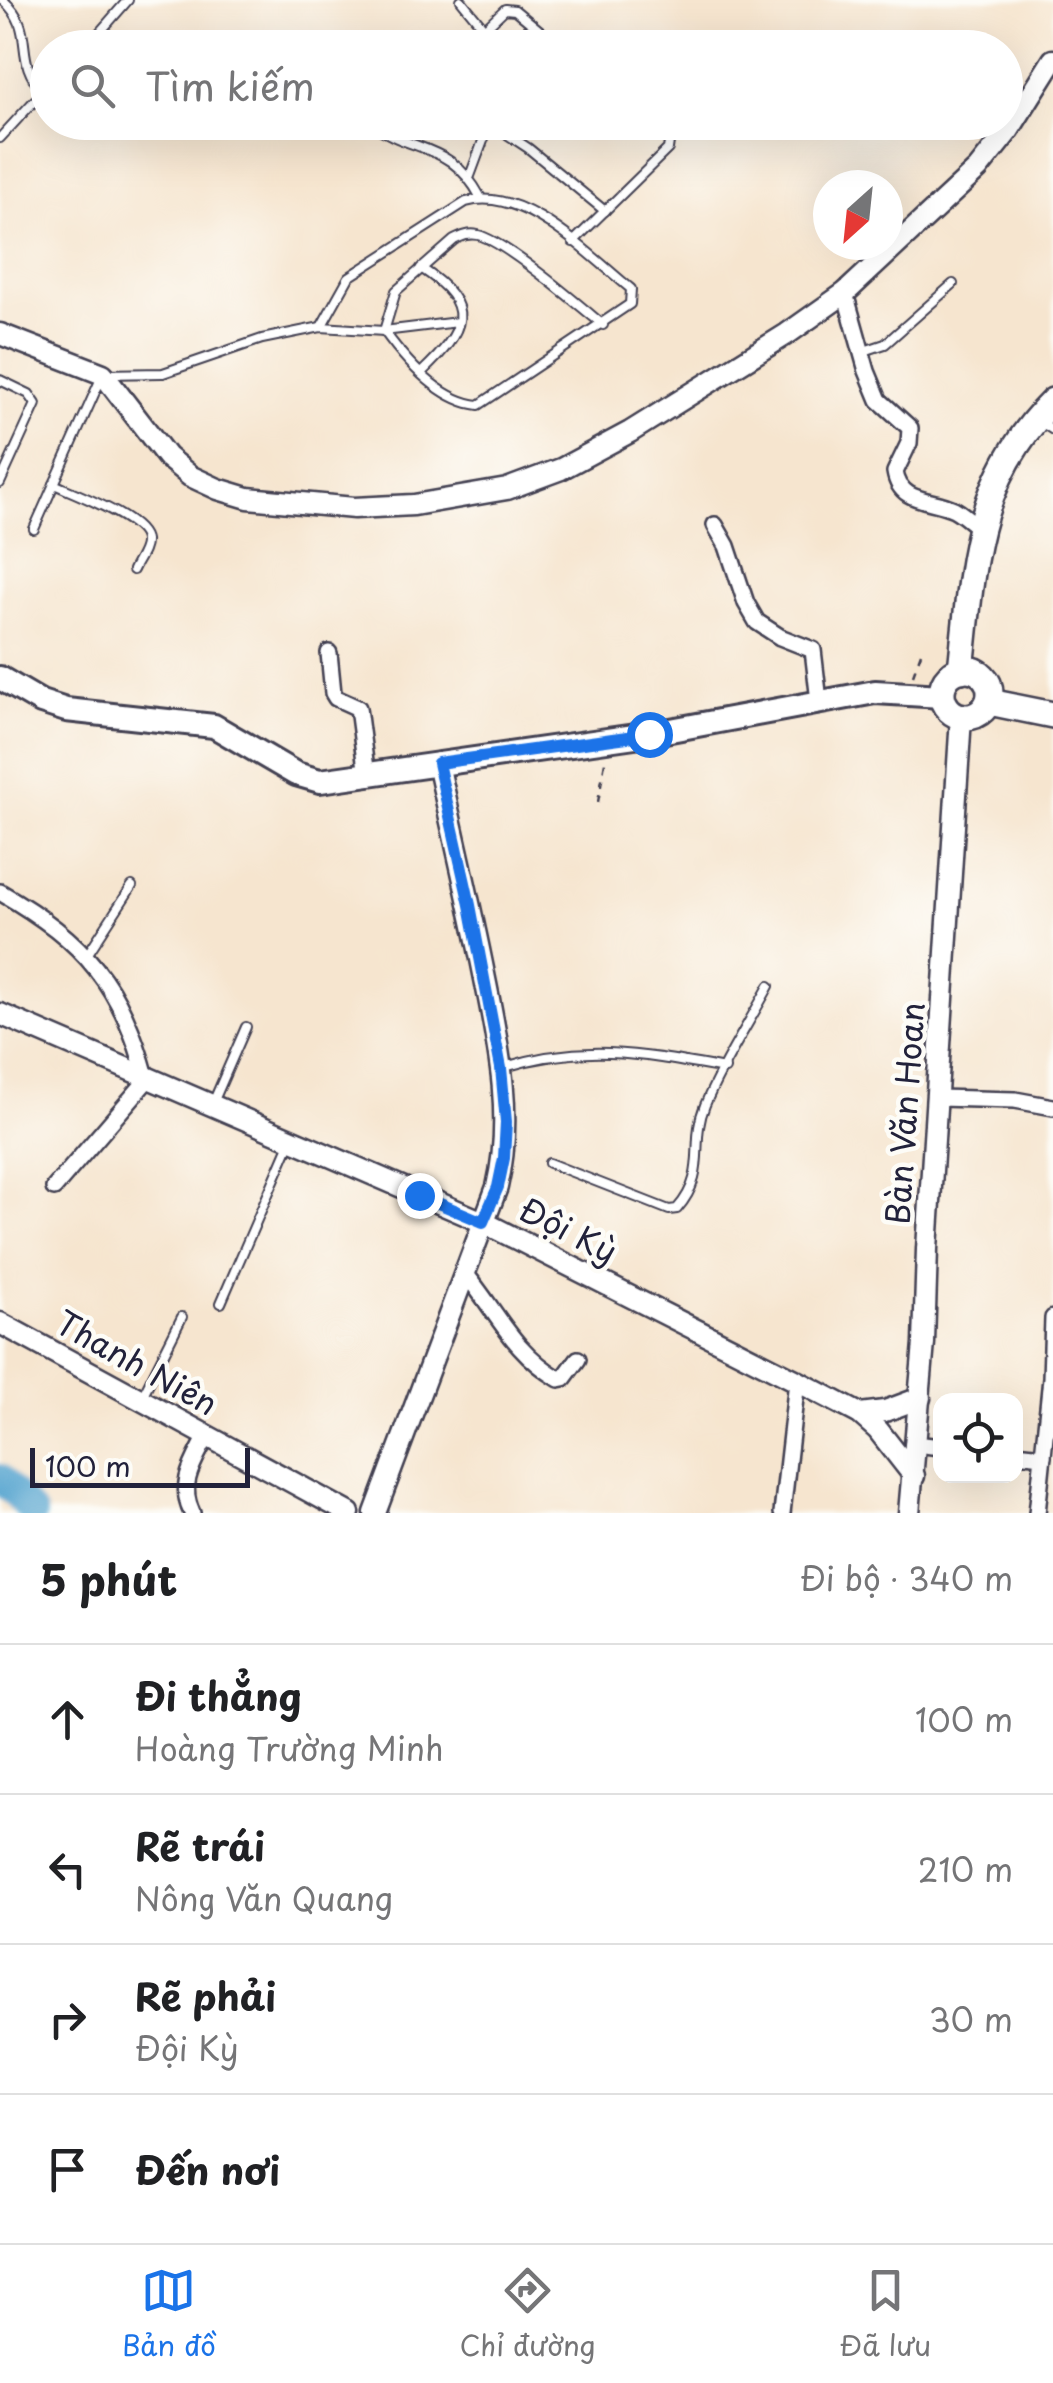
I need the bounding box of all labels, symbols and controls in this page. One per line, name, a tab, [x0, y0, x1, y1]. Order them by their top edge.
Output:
search box	[30, 30, 1023, 140]
text: Tìm kiếm	[145, 57, 315, 114]
icon: search	[65, 58, 120, 113]
north arrow	[813, 170, 903, 260]
route start	[627, 712, 673, 758]
street label: Bàn Văn Hoan	[872, 1000, 936, 1226]
route end	[397, 1173, 443, 1219]
street label: Đội Kỳ	[512, 1184, 626, 1274]
street label: Thanh Niên	[47, 1298, 227, 1427]
map controls	[933, 1393, 1023, 1483]
button: locate	[933, 1393, 1023, 1483]
scale bar	[30, 1443, 250, 1488]
text: 100 m	[45, 1444, 131, 1487]
text: 5 phút	[40, 1547, 178, 1610]
text: Đi bộ · 340 m	[800, 1554, 1013, 1602]
text: Đi thẳng	[135, 1667, 302, 1724]
icon: ahead	[40, 1692, 95, 1747]
text: 100 m	[915, 1695, 1013, 1743]
text: Hoàng Trường Minh	[135, 1724, 444, 1772]
text: Rẽ trái	[135, 1817, 265, 1874]
icon: left	[40, 1842, 95, 1897]
text: 210 m	[918, 1845, 1013, 1893]
text: Nông Văn Quang	[135, 1874, 393, 1922]
text: Rẽ phải	[135, 1967, 276, 2024]
icon: right	[40, 1992, 95, 2047]
text: 30 m	[929, 1995, 1013, 2043]
text: Đội Kỳ	[135, 2024, 239, 2072]
text: Đến nơi	[135, 2141, 280, 2198]
icon: arrive	[40, 2142, 95, 2197]
tab: Bản đồ	[122, 2263, 216, 2366]
tab: Chỉ đường	[460, 2263, 596, 2366]
tab: Đã lưu	[840, 2263, 931, 2366]

